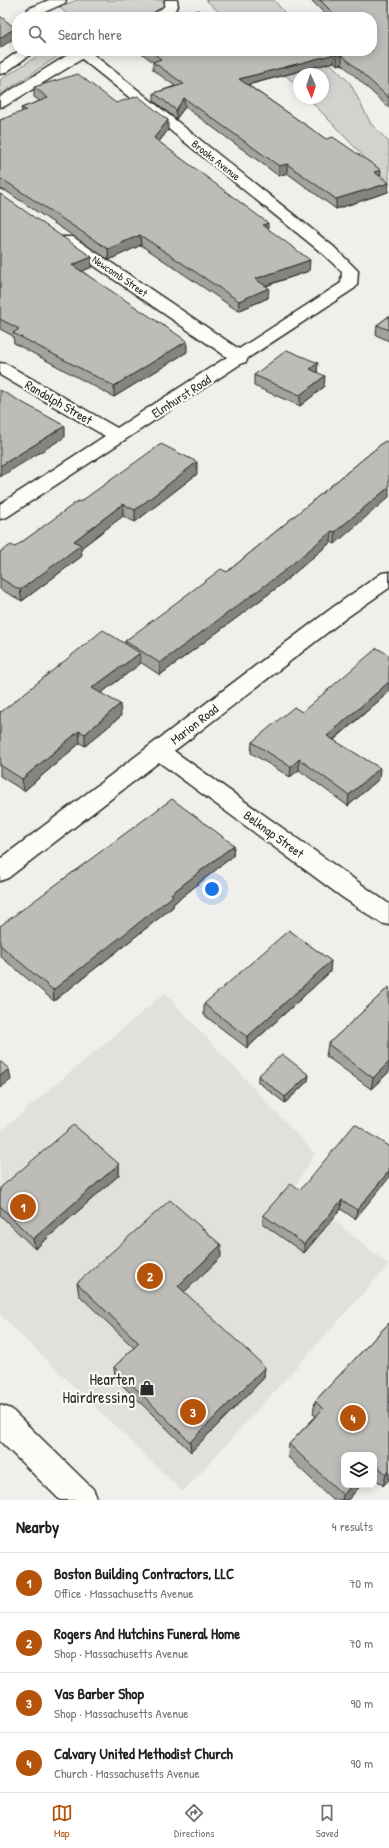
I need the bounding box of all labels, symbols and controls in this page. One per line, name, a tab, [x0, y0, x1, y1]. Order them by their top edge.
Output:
search box	[12, 12, 377, 56]
icon: search	[26, 23, 48, 45]
text: Search here	[58, 24, 122, 45]
north arrow	[293, 68, 329, 104]
street label: Brooks Avenue	[189, 137, 244, 184]
street label: Newcomb Street	[89, 252, 151, 300]
street label: Elmhurst Road	[148, 370, 214, 422]
street label: Randolph Street	[22, 375, 96, 429]
street label: Marion Road	[166, 700, 222, 748]
street label: Belknap Street	[240, 806, 308, 862]
your location	[202, 879, 222, 899]
pin: 1	[10, 1192, 36, 1222]
pin: 2	[137, 1261, 163, 1291]
place label: Hearten Hairdressing	[62, 1368, 135, 1408]
shop icon: Hearten Hairdressing	[138, 1379, 156, 1397]
pin: 3	[180, 1397, 206, 1427]
pin: 4	[340, 1403, 366, 1433]
map controls	[341, 1452, 377, 1488]
button: layers	[341, 1452, 377, 1488]
text: Nearby	[16, 1515, 59, 1538]
text: 4 results	[332, 1517, 373, 1535]
text: Boston Building Contractors, LLC	[54, 1563, 234, 1584]
text: 1	[27, 1574, 31, 1592]
text: 70 m	[349, 1574, 373, 1592]
text: Office · Massachusetts Avenue	[54, 1584, 194, 1602]
text: Rogers And Hutchins Funeral Home	[54, 1623, 240, 1644]
text: 2	[26, 1634, 32, 1652]
text: 70 m	[349, 1634, 373, 1652]
text: Shop · Massachusetts Avenue	[54, 1644, 189, 1662]
text: Vas Barber Shop	[54, 1683, 144, 1704]
text: 3	[26, 1694, 32, 1712]
text: 90 m	[351, 1694, 373, 1712]
text: Shop · Massachusetts Avenue	[54, 1704, 189, 1722]
text: Calvary United Methodist Church	[54, 1743, 233, 1764]
text: 4	[27, 1754, 31, 1772]
text: 90 m	[351, 1754, 373, 1772]
text: Church · Massachusetts Avenue	[54, 1764, 200, 1782]
tab: Map	[51, 1802, 73, 1840]
tab: Directions	[174, 1802, 215, 1840]
tab: Saved	[316, 1802, 338, 1840]

